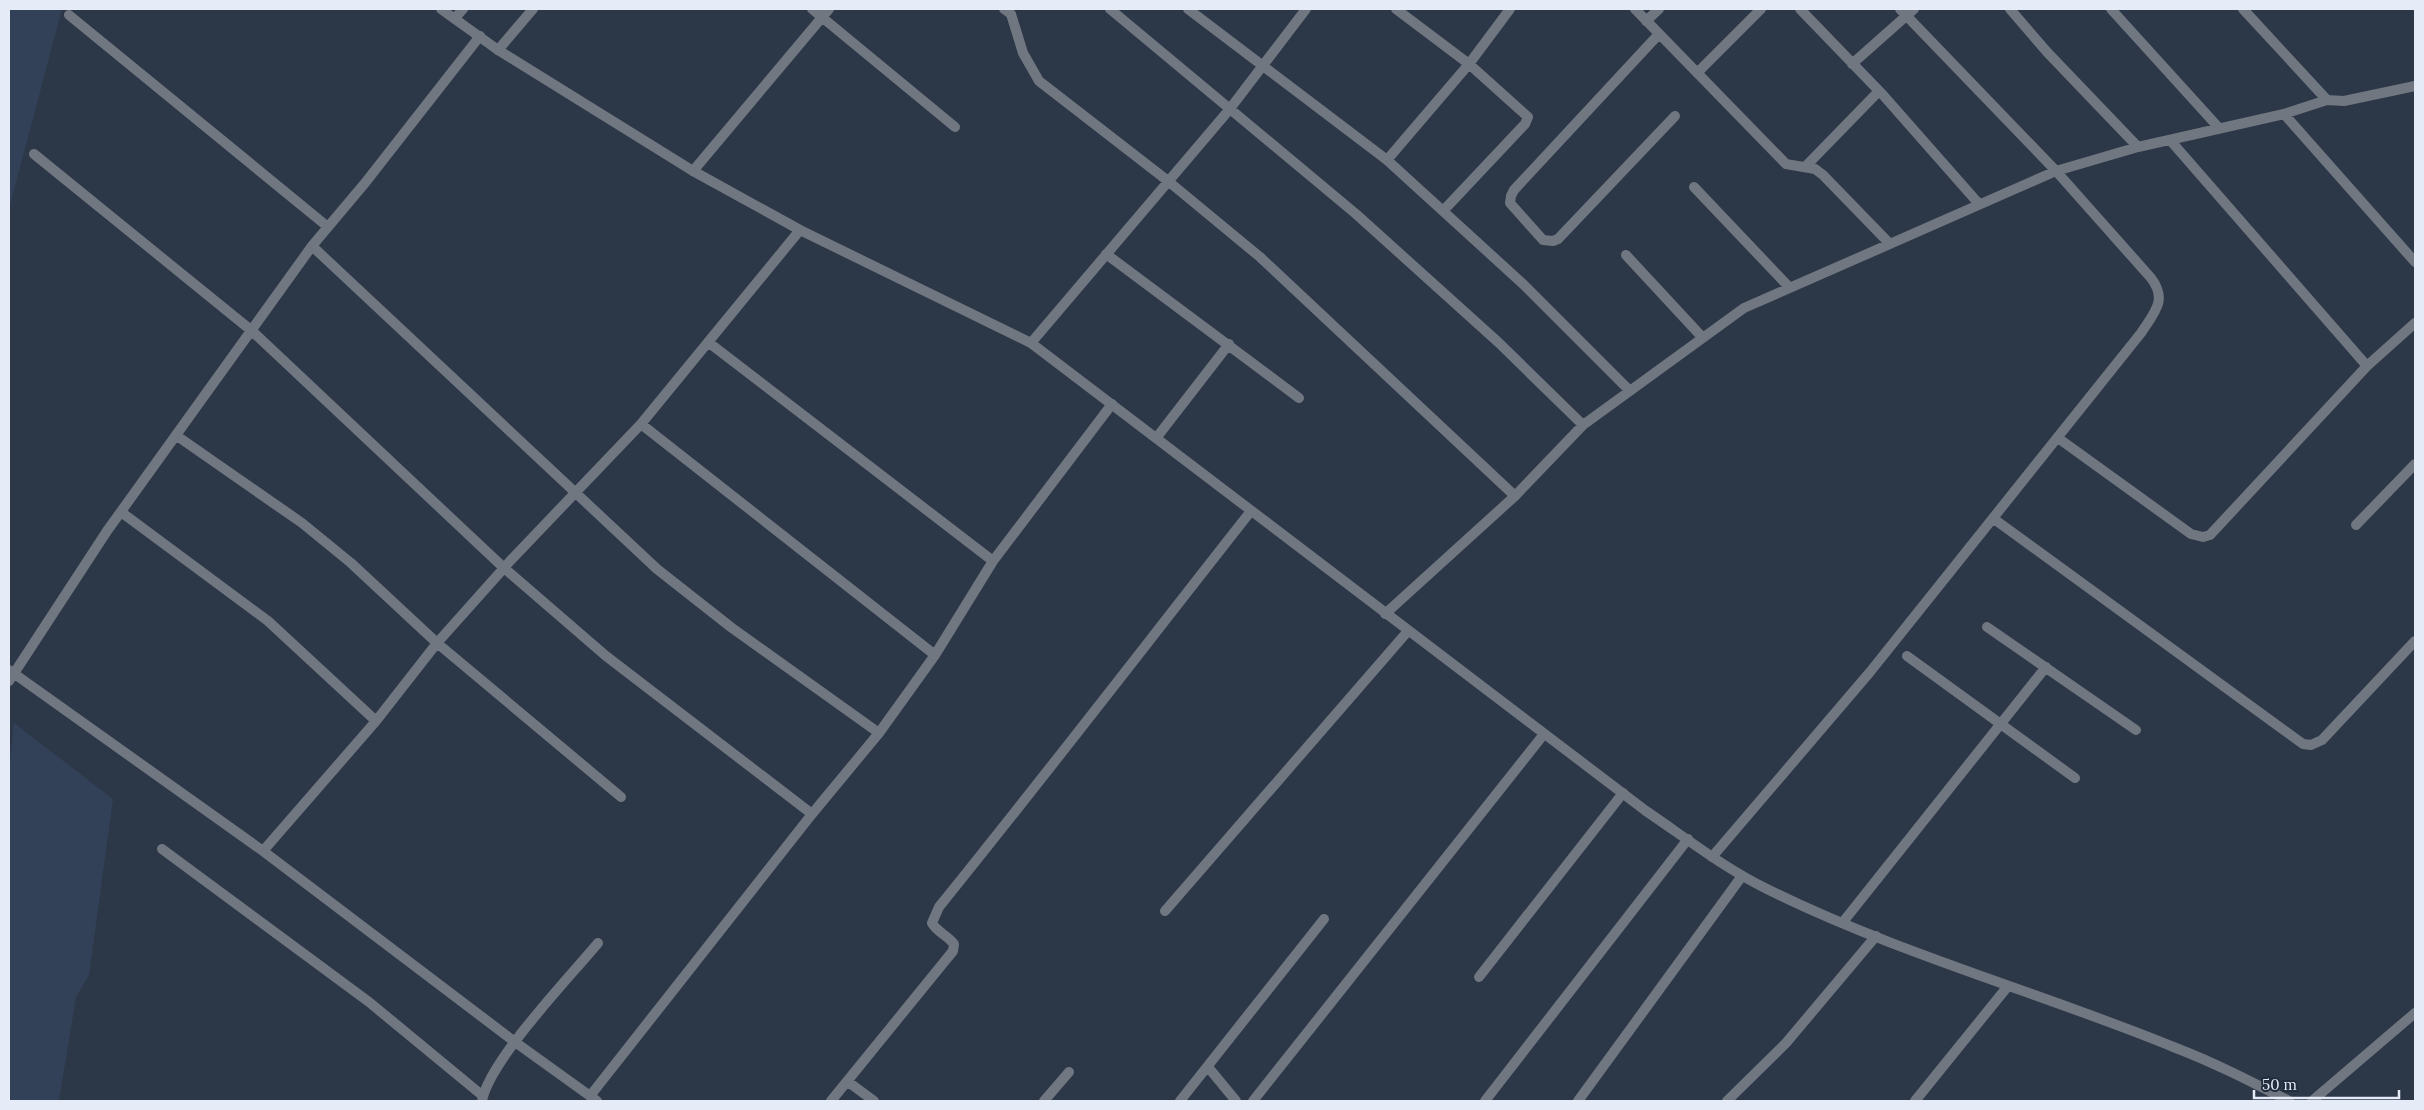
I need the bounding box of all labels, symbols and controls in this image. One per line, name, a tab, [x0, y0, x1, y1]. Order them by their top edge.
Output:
scale bar	[2254, 1068, 2399, 1100]
text: 50 m	[2262, 1075, 2297, 1094]

